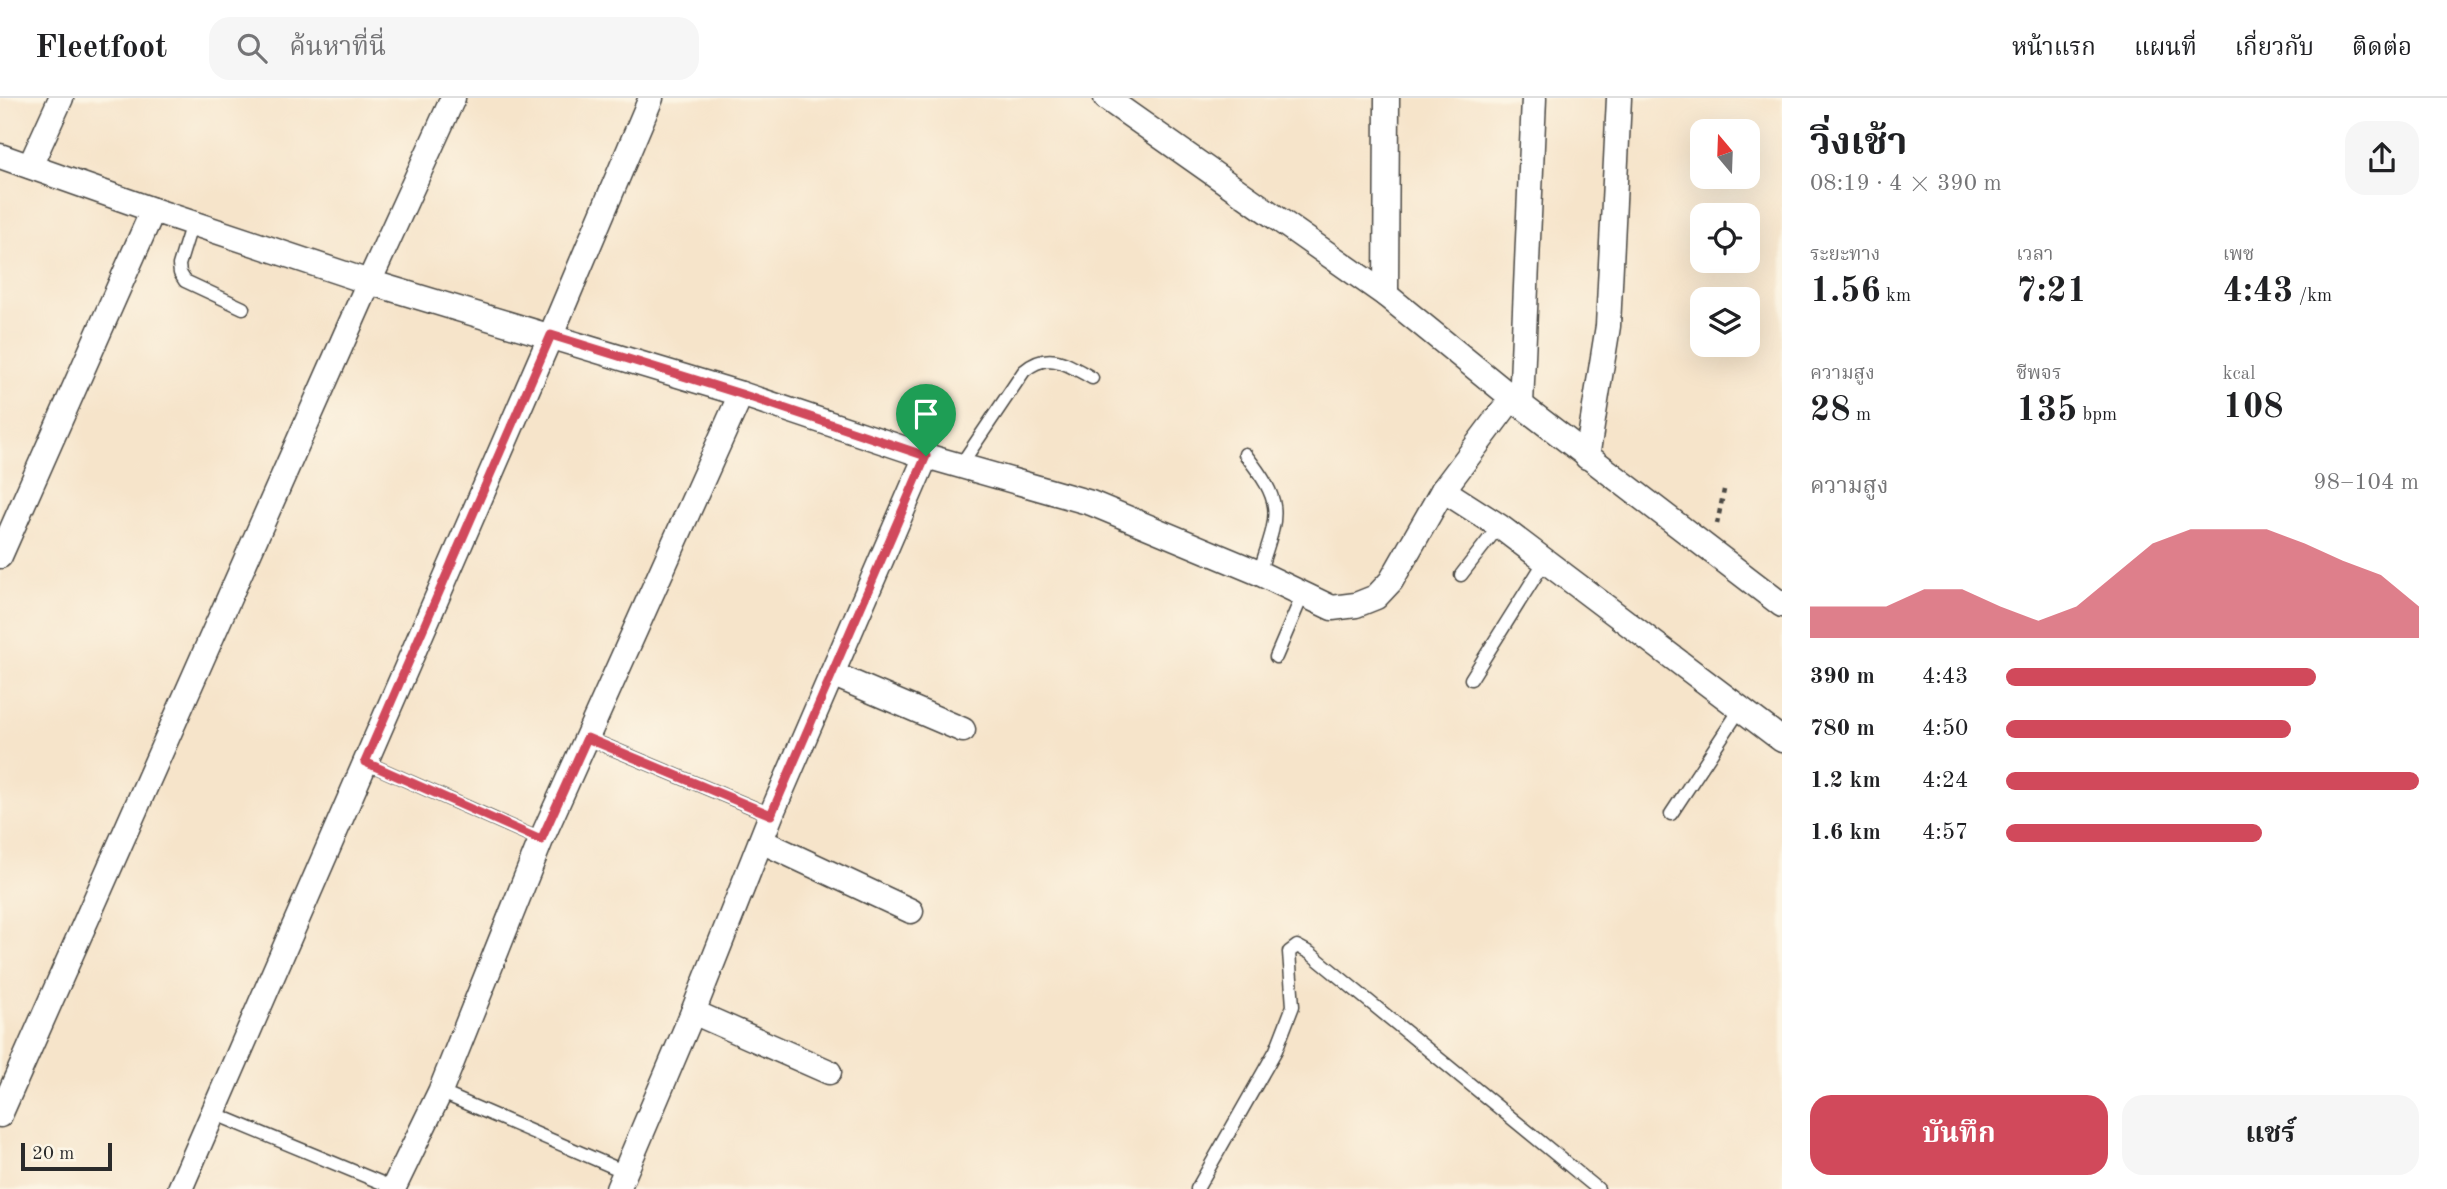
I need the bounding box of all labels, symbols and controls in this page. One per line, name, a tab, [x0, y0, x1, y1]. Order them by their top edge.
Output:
search box	[209, 17, 699, 80]
icon: search	[233, 29, 271, 67]
text: Fleetfoot	[35, 32, 167, 65]
text: ค้นหาที่นี่	[289, 35, 386, 61]
text: หน้าแรก	[2012, 37, 2096, 61]
text: แผนที่	[2134, 37, 2197, 61]
text: เกี่ยวกับ	[2235, 37, 2314, 61]
text: ติดต่อ	[2352, 37, 2412, 61]
north arrow	[1690, 119, 1760, 189]
map controls	[1690, 119, 1760, 357]
button: share	[2345, 121, 2419, 195]
text: วิ่งเช้า	[1810, 125, 1907, 163]
text: 08:19 · 4 × 390 m	[1810, 172, 2002, 195]
button: locate	[1690, 203, 1760, 273]
text: ระยะทาง	[1810, 246, 1880, 265]
text: เวลา	[2016, 246, 2053, 265]
text: เพซ	[2223, 246, 2254, 265]
text: 1.56	[1810, 274, 1881, 309]
text: 7:21	[2016, 274, 2087, 309]
text: 4:43	[2223, 274, 2293, 309]
button: layers	[1690, 287, 1760, 357]
text: km	[1881, 287, 1911, 306]
text: /km	[2293, 287, 2332, 306]
text: ความสูง	[1810, 365, 1875, 384]
text: ชีพจร	[2016, 365, 2061, 384]
text: kcal	[2223, 365, 2255, 384]
pin	[896, 384, 956, 456]
text: 108	[2223, 390, 2284, 425]
text: 28	[1810, 393, 1851, 428]
text: 135	[2016, 393, 2077, 428]
icon: arrive	[907, 395, 945, 433]
text: m	[1851, 406, 1871, 425]
text: bpm	[2077, 406, 2117, 425]
text: 98–104 m	[2313, 471, 2419, 494]
text: ความสูง	[1810, 475, 1888, 498]
text: 390 m	[1810, 665, 1875, 688]
text: 4:43	[1922, 665, 1968, 688]
text: 780 m	[1810, 717, 1875, 740]
text: 4:50	[1922, 717, 1968, 740]
text: 1.2 km	[1810, 769, 1881, 792]
text: 4:24	[1922, 769, 1968, 792]
text: 1.6 km	[1810, 821, 1881, 844]
text: 4:57	[1922, 821, 1968, 844]
button: บันทึก	[1810, 1095, 2108, 1175]
button: แชร์	[2122, 1095, 2419, 1175]
scale bar	[21, 1140, 112, 1172]
text: 20 m	[32, 1145, 74, 1164]

